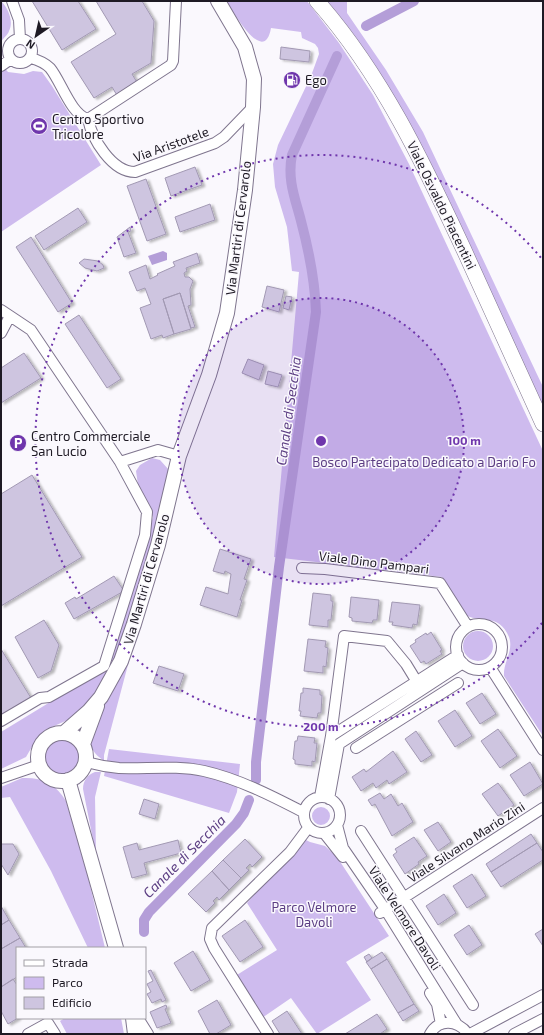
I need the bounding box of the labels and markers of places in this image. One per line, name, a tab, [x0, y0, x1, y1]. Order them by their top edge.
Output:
fuel station icon: Ego	[282, 70, 302, 90]
place label: Ego	[305, 72, 327, 88]
place label: Centro Sportivo Tricolore	[52, 111, 144, 142]
sports icon: Centro Sportivo Tricolore	[29, 116, 49, 136]
place label: Centro Commerciale San Lucio	[31, 428, 150, 459]
parking icon: Centro Commerciale San Lucio	[8, 433, 28, 453]
centre of rings	[314, 434, 328, 448]

